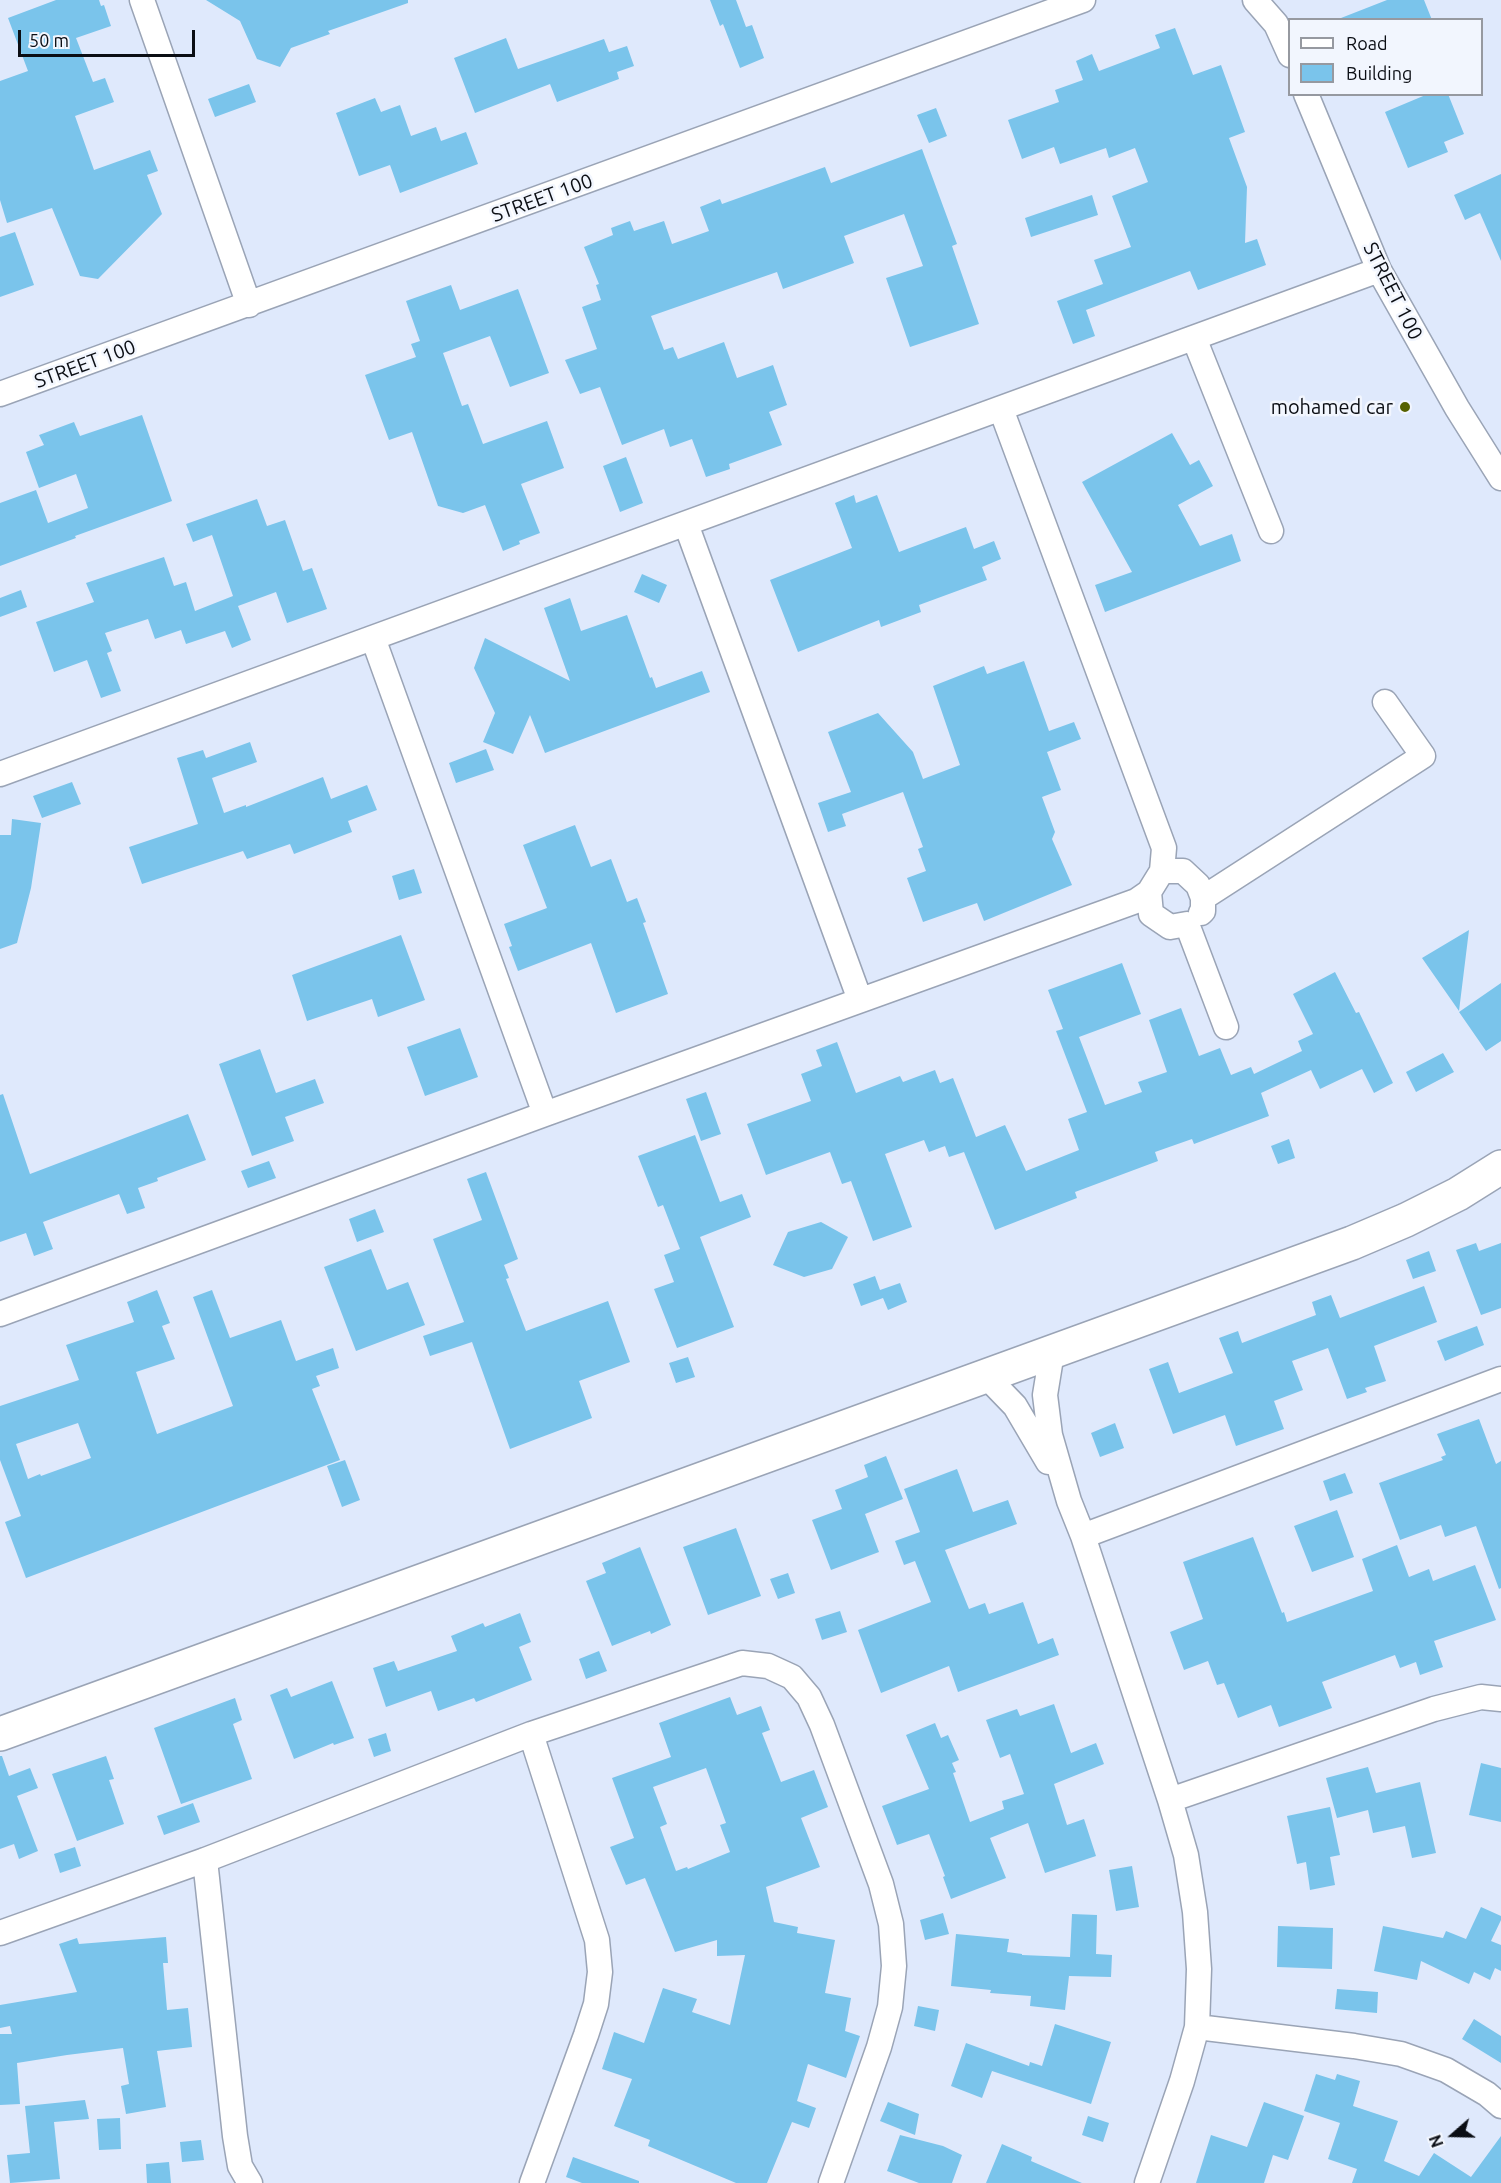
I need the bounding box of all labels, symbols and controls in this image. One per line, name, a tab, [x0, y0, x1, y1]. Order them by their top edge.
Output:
scale bar	[21, 18, 198, 56]
legend	[1288, 18, 1483, 96]
text: 50 m	[29, 30, 69, 50]
text: Road	[1346, 33, 1388, 53]
text: Building	[1346, 63, 1412, 83]
street label: STREET 100	[488, 169, 596, 227]
street label: STREET 100	[1358, 238, 1428, 344]
street label: STREET 100	[31, 335, 139, 393]
place label: mohamed car	[1271, 395, 1393, 419]
marker: mohamed car	[1398, 400, 1412, 414]
north arrow	[1423, 2105, 1483, 2165]
text: N	[1426, 2132, 1447, 2150]

